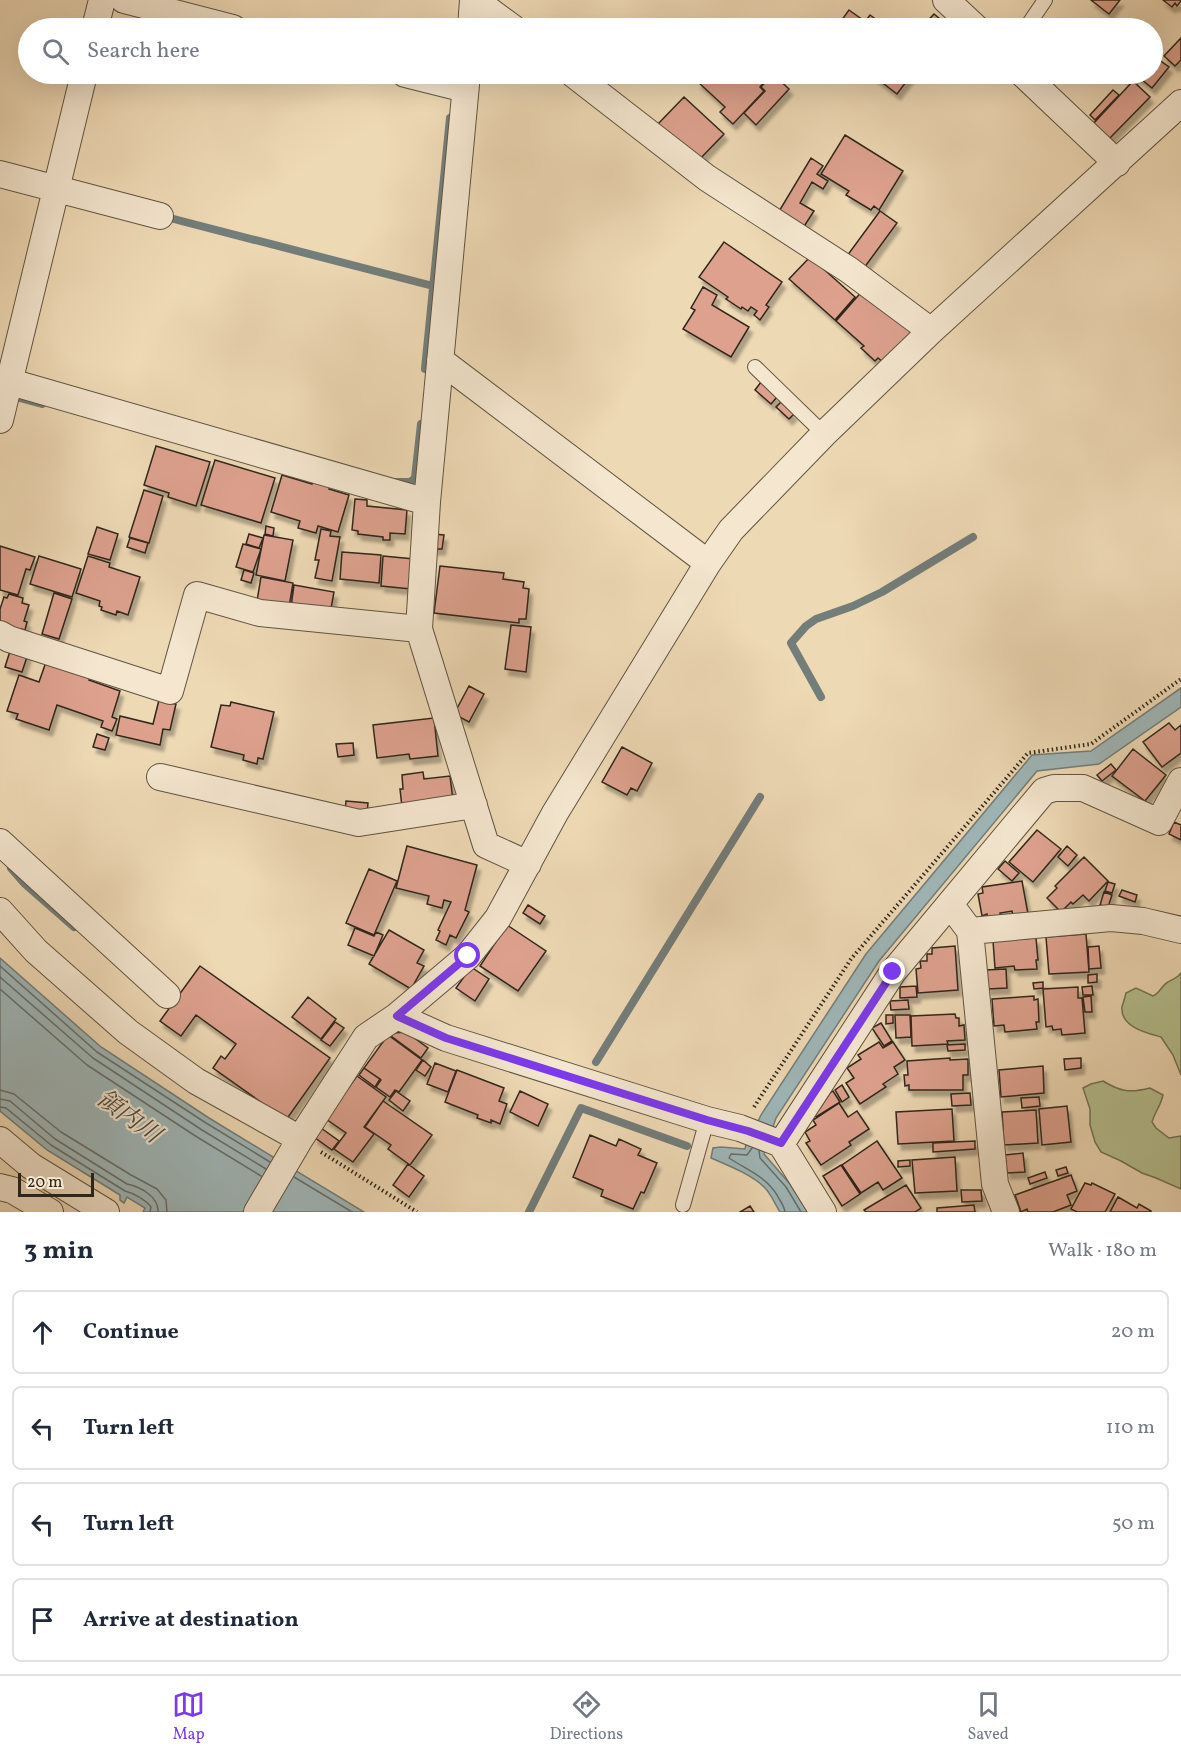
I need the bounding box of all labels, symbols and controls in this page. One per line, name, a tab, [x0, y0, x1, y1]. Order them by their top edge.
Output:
search box	[18, 18, 1163, 84]
icon: search	[39, 35, 72, 68]
text: Search here	[87, 36, 200, 67]
route start	[454, 942, 480, 968]
route end	[879, 958, 905, 984]
water label: 領内川	[89, 1083, 169, 1154]
scale bar	[18, 1170, 94, 1198]
text: 20 m	[27, 1172, 62, 1194]
text: 3 min	[24, 1233, 94, 1269]
text: Walk · 180 m	[1048, 1237, 1157, 1265]
icon: ahead	[26, 1316, 59, 1349]
text: Continue	[83, 1317, 179, 1348]
text: 20 m	[1111, 1318, 1155, 1346]
icon: left	[26, 1412, 59, 1445]
text: Turn left	[83, 1413, 174, 1444]
text: 110 m	[1106, 1414, 1155, 1442]
icon: left	[26, 1508, 59, 1541]
text: Turn left	[83, 1509, 174, 1540]
text: 50 m	[1112, 1510, 1155, 1538]
icon: arrive	[26, 1604, 59, 1637]
text: Arrive at destination	[83, 1605, 299, 1636]
tab: Map	[172, 1688, 205, 1746]
tab: Directions	[550, 1688, 623, 1746]
tab: Saved	[968, 1688, 1009, 1746]

